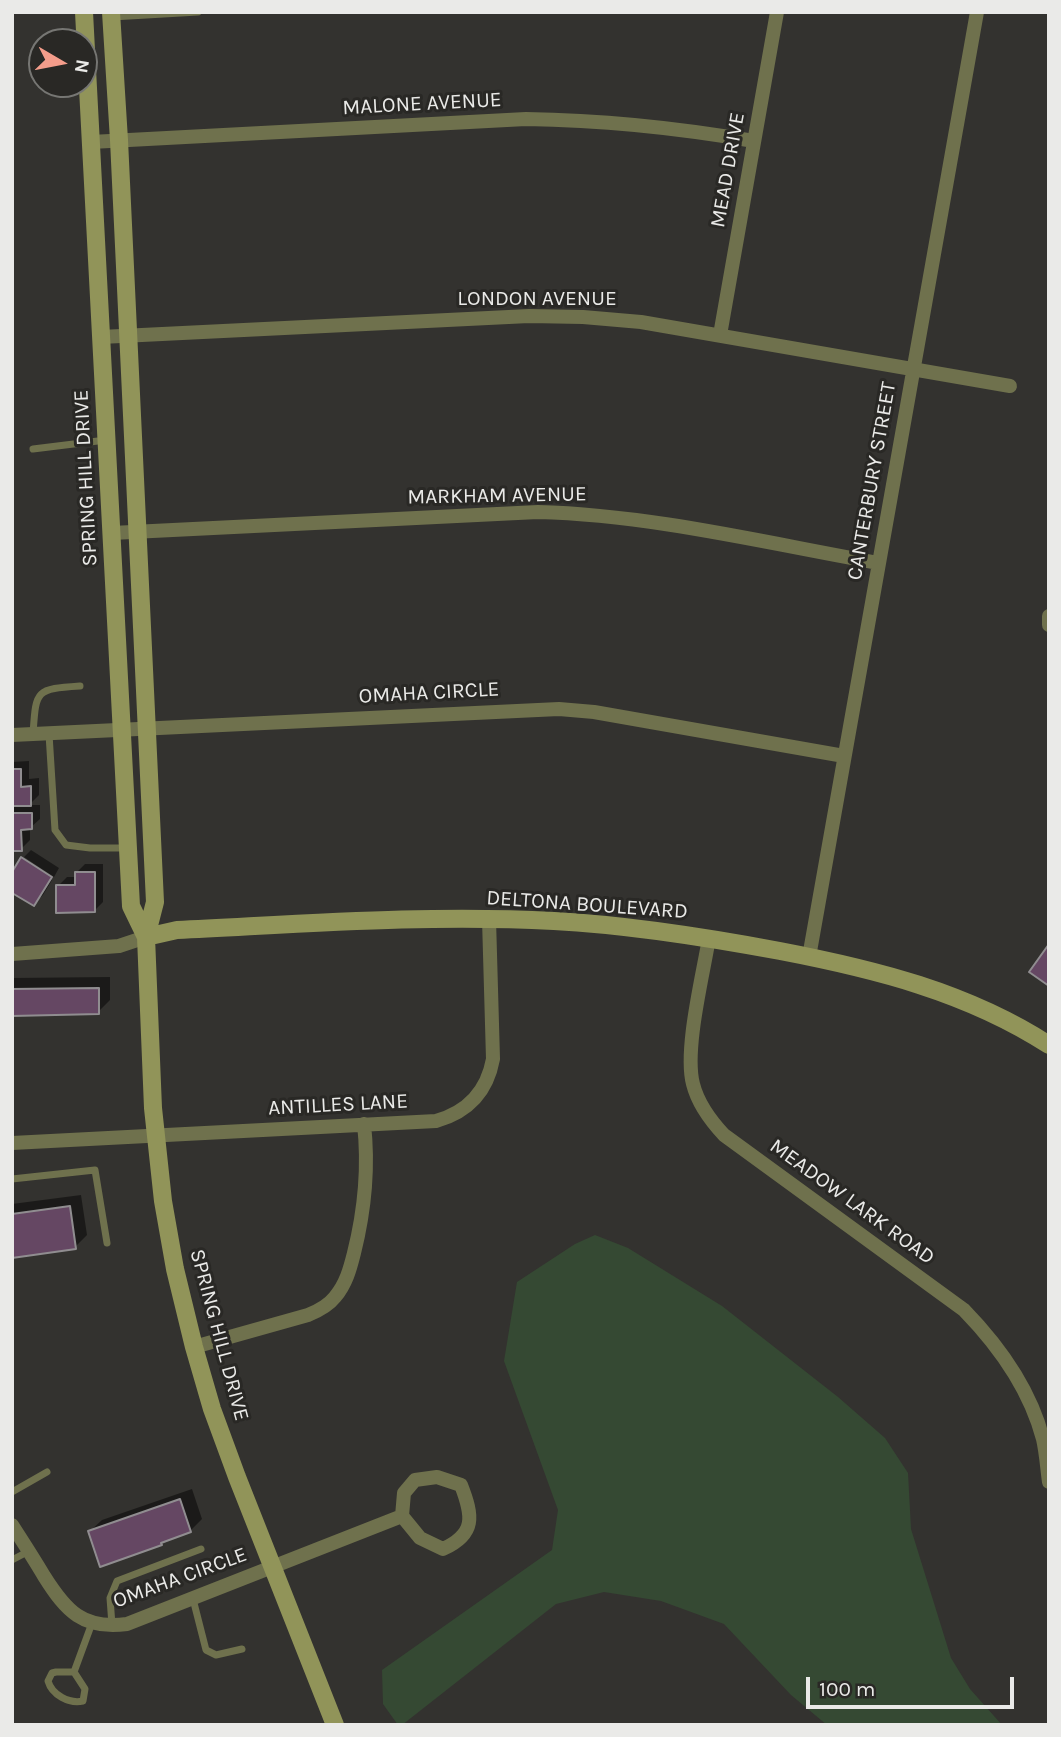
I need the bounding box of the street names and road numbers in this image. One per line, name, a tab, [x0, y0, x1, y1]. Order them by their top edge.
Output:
street label: MALONE AVENUE	[342, 87, 502, 121]
street label: MEAD DRIVE	[705, 110, 751, 230]
street label: LONDON AVENUE	[457, 286, 617, 312]
street label: CANTERBURY STREET	[842, 380, 902, 582]
street label: SPRING HILL DRIVE	[69, 389, 103, 567]
street label: MARKHAM AVENUE	[407, 482, 587, 510]
street label: OMAHA CIRCLE	[358, 677, 500, 709]
street label: DELTONA BOULEVARD	[485, 885, 689, 925]
street label: ANTILLES LANE	[267, 1089, 409, 1121]
street label: MEADOW LARK ROAD	[765, 1134, 939, 1270]
street label: SPRING HILL DRIVE	[184, 1246, 254, 1424]
street label: OMAHA CIRCLE	[110, 1542, 250, 1614]

